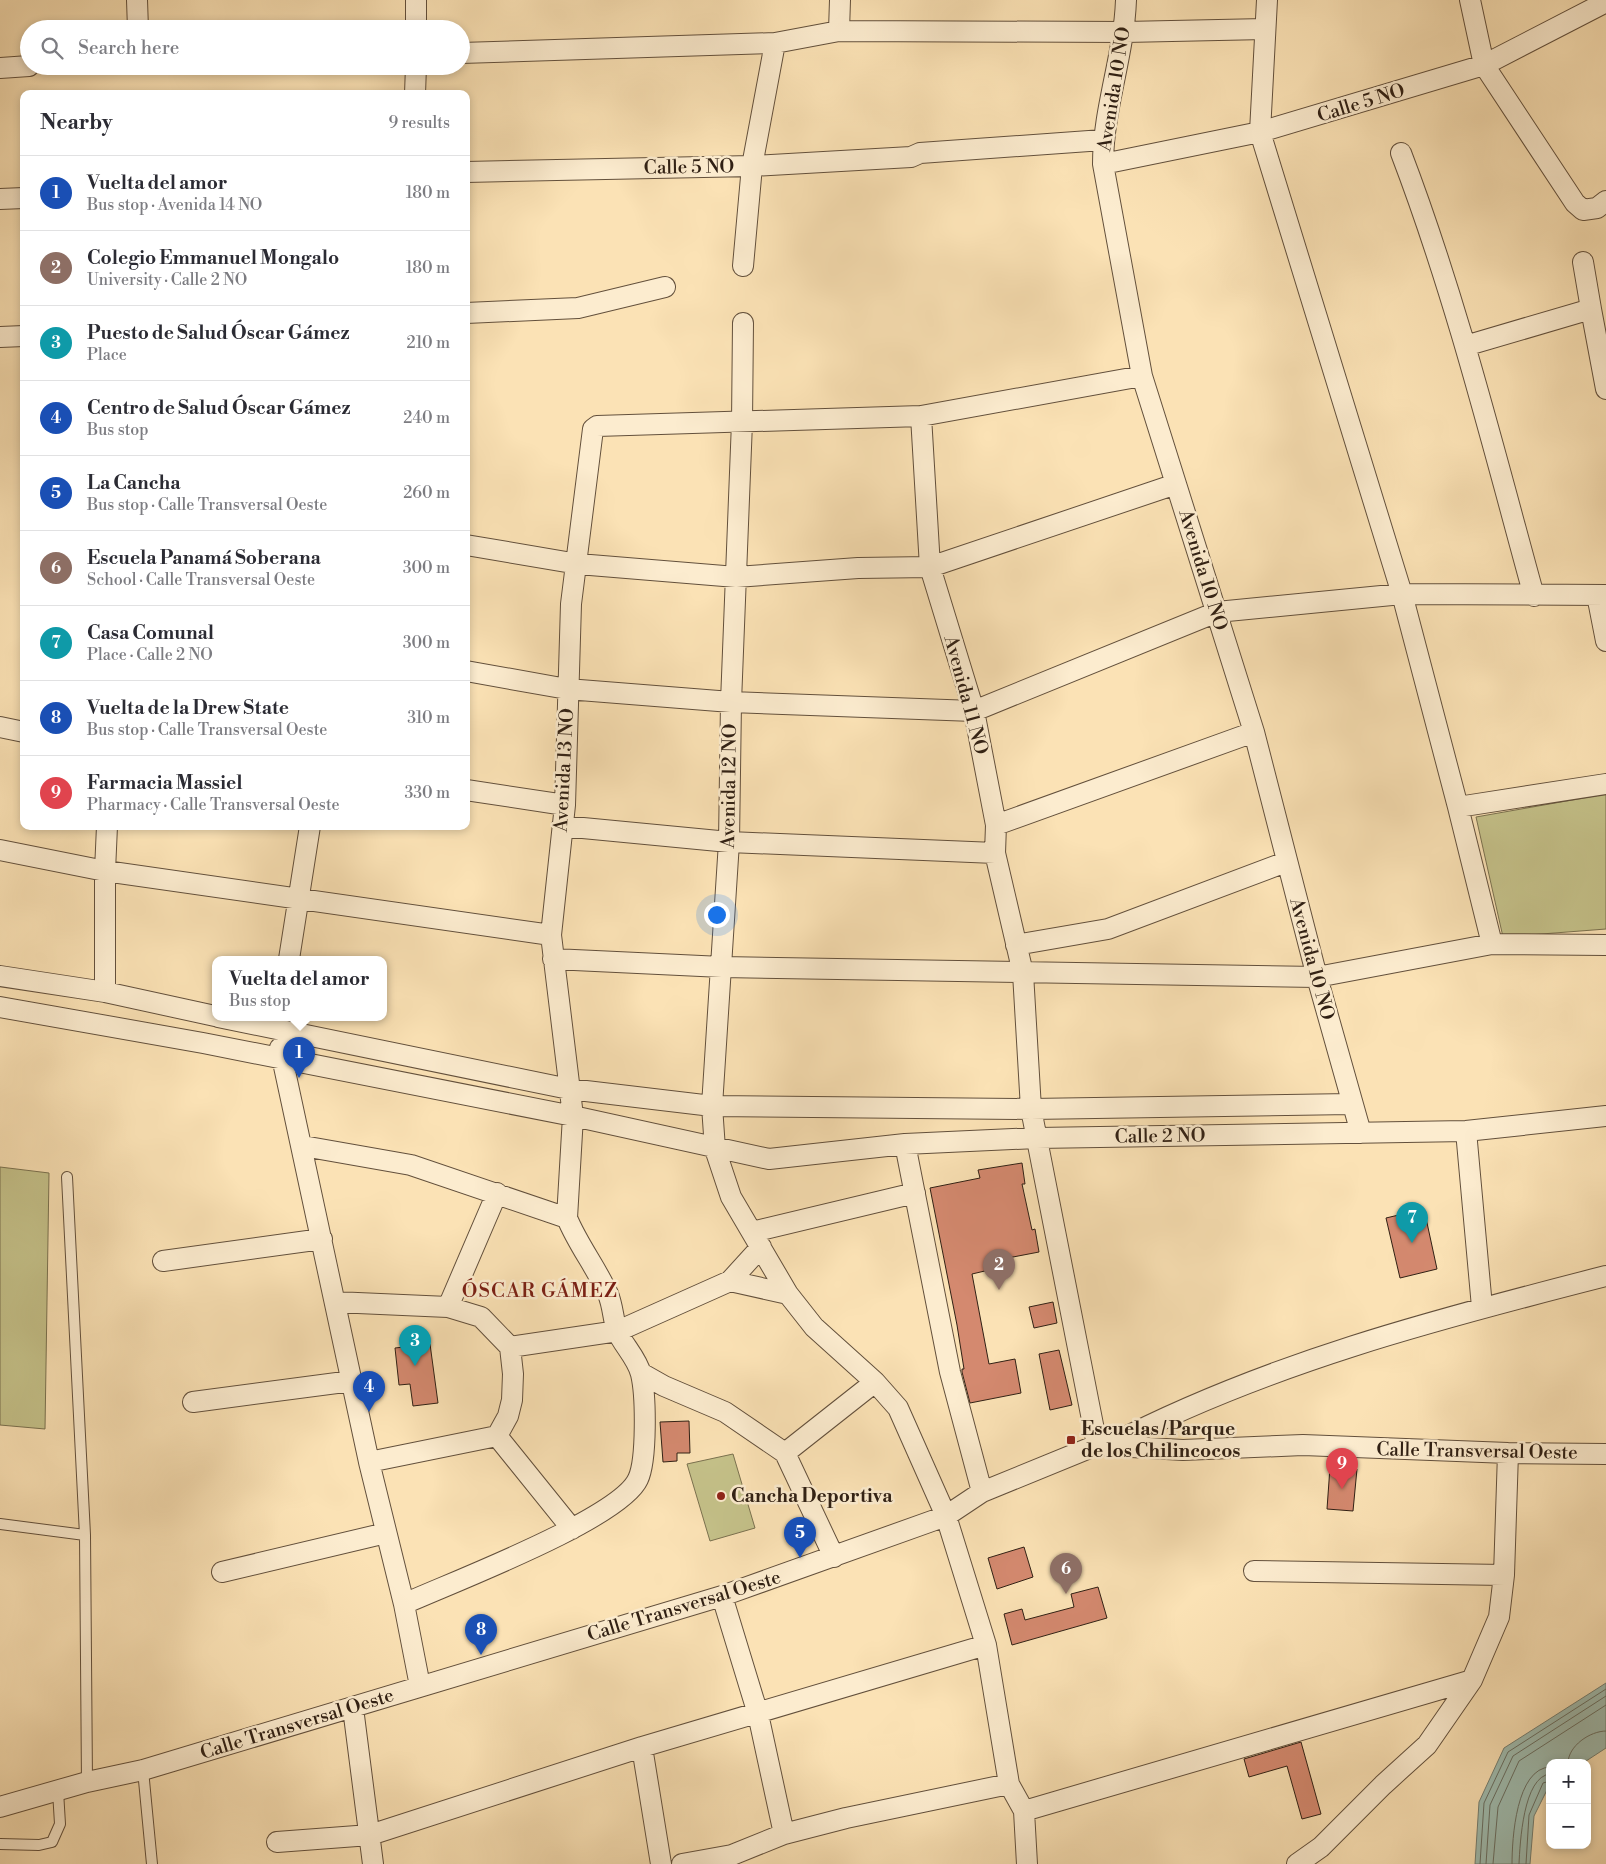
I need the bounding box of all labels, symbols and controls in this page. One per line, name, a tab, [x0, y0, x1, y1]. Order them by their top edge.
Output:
search box	[20, 20, 470, 75]
street label: Avenida 10 NO	[1092, 25, 1136, 154]
icon: search	[38, 34, 66, 62]
text: Search here	[78, 36, 179, 60]
street label: Calle 5 NO	[1314, 78, 1408, 128]
text: Nearby	[40, 110, 113, 136]
text: 9 results	[389, 113, 450, 133]
street label: Calle 5 NO	[644, 154, 735, 180]
text: Vuelta del amor	[87, 171, 227, 195]
text: 1	[52, 183, 60, 203]
text: 180 m	[406, 183, 450, 203]
text: Bus stop · Avenida 14 NO	[87, 195, 262, 215]
text: Colegio Emmanuel Mongalo	[87, 246, 339, 270]
text: 2	[51, 258, 61, 278]
text: 180 m	[406, 258, 450, 278]
text: University · Calle 2 NO	[87, 270, 247, 290]
text: Puesto de Salud Óscar Gámez	[87, 321, 350, 345]
text: 3	[51, 333, 61, 353]
text: 210 m	[406, 333, 450, 353]
text: Place	[87, 345, 127, 365]
text: Centro de Salud Óscar Gámez	[87, 396, 350, 420]
text: 4	[51, 408, 61, 428]
text: 240 m	[403, 408, 450, 428]
text: Bus stop	[87, 420, 149, 440]
text: La Cancha	[87, 471, 180, 495]
text: 5	[51, 483, 61, 503]
text: 260 m	[403, 483, 450, 503]
text: Bus stop · Calle Transversal Oeste	[87, 495, 327, 515]
street label: Avenida 10 NO	[1173, 505, 1233, 634]
text: Escuela Panamá Soberana	[87, 546, 321, 570]
text: 6	[51, 558, 61, 578]
text: 300 m	[403, 558, 450, 578]
text: School · Calle Transversal Oeste	[87, 570, 315, 590]
text: Casa Comunal	[87, 621, 214, 645]
street label: Avenida 11 NO	[938, 632, 993, 757]
text: 7	[51, 633, 61, 653]
text: 300 m	[403, 633, 450, 653]
text: Place · Calle 2 NO	[87, 645, 213, 665]
text: Vuelta de la Drew State	[87, 696, 289, 720]
street label: Avenida 13 NO	[549, 707, 579, 834]
text: 8	[51, 708, 61, 728]
text: 310 m	[407, 708, 450, 728]
text: Bus stop · Calle Transversal Oeste	[87, 720, 327, 740]
street label: Avenida 12 NO	[716, 723, 742, 850]
text: Farmacia Massiel	[87, 771, 242, 795]
text: 9	[51, 783, 61, 803]
text: 330 m	[404, 783, 450, 803]
text: Pharmacy · Calle Transversal Oeste	[87, 795, 340, 815]
street label: Avenida 10 NO	[1284, 894, 1340, 1023]
your location	[704, 902, 730, 928]
popup	[212, 956, 387, 1021]
text: Vuelta del amor	[229, 967, 370, 991]
text: Bus stop	[229, 991, 291, 1011]
pin: 1	[283, 1037, 315, 1078]
street label: Calle 2 NO	[1114, 1123, 1206, 1149]
pin: 7	[1396, 1202, 1428, 1243]
pin: 2	[983, 1249, 1015, 1290]
district label: ÓSCAR GÁMEZ	[462, 1278, 618, 1304]
pin: 3	[399, 1325, 431, 1366]
pin: 4	[353, 1371, 385, 1412]
place label: Escuelas / Parque de los Chilincocos	[1081, 1417, 1240, 1463]
marker: Escuelas / Parque de los Chilincocos	[1065, 1434, 1077, 1446]
street label: Calle Transversal Oeste	[1376, 1437, 1578, 1465]
pin: 9	[1326, 1448, 1358, 1489]
place label: Cancha Deportiva	[731, 1484, 893, 1508]
marker: Cancha Deportiva	[715, 1490, 727, 1502]
pin: 5	[784, 1517, 816, 1558]
pin: 6	[1050, 1553, 1082, 1594]
street label: Calle Transversal Oeste	[584, 1565, 784, 1647]
pin: 8	[465, 1614, 497, 1655]
street label: Calle Transversal Oeste	[197, 1683, 397, 1765]
map controls	[1546, 1759, 1591, 1849]
button: +	[1546, 1759, 1591, 1804]
button: −	[1546, 1804, 1591, 1849]

